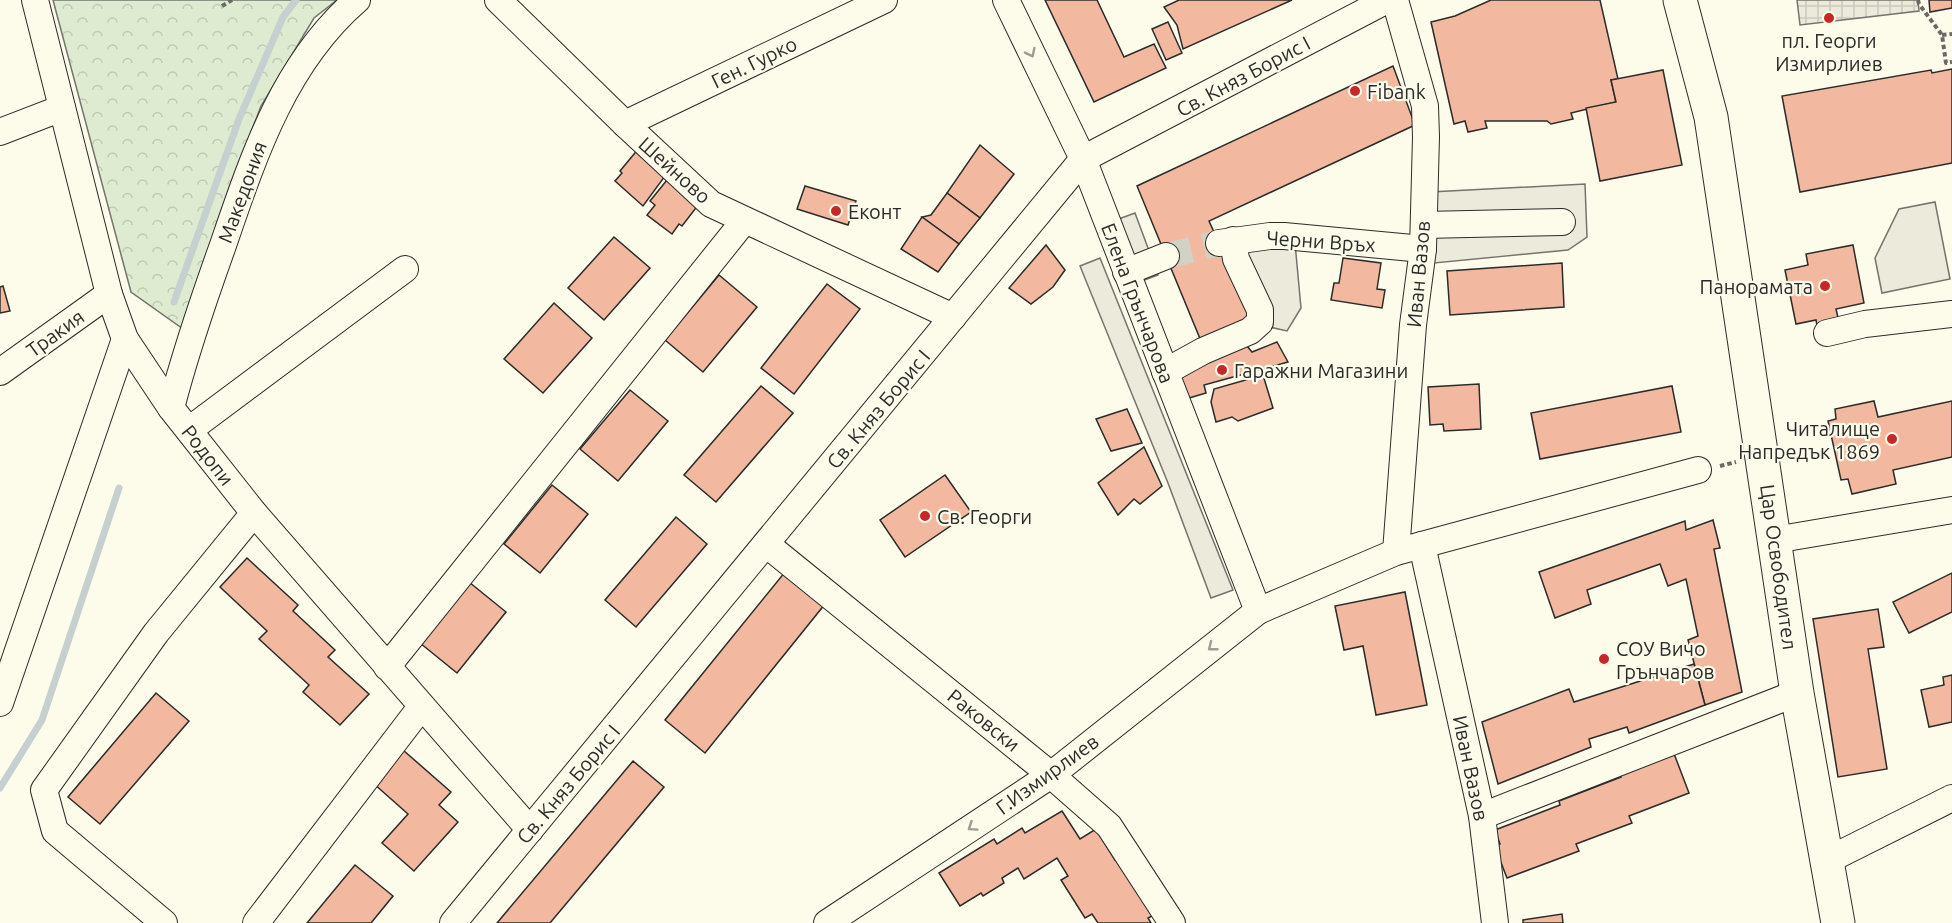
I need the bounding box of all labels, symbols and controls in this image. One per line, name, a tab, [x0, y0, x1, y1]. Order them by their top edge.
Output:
marker: пл. Георги Измирлиев	[1822, 11, 1836, 25]
place label: пл. Георги Измирлиев	[1775, 29, 1883, 75]
street label: Ген. Гурко	[708, 31, 800, 93]
street label: Св. Княз Борис I	[1172, 31, 1314, 121]
one-way arrow	[1024, 46, 1036, 57]
place label: Fibank	[1367, 80, 1426, 103]
marker: Fibank	[1348, 84, 1362, 98]
street label: Шейново	[634, 132, 716, 208]
street label: Македония	[213, 138, 271, 246]
place label: Еконт	[848, 200, 901, 223]
marker: Еконт	[829, 204, 843, 218]
street label: Елена Грънчарова	[1097, 220, 1179, 386]
street label: Иван Вазов	[1402, 220, 1434, 328]
street label: Черни Връх	[1266, 226, 1376, 256]
place label: Панорамата	[1700, 275, 1813, 298]
marker: Панорамата	[1818, 279, 1832, 293]
street label: Тракия	[22, 304, 88, 362]
street label: Св. Княз Борис I	[822, 345, 934, 473]
place label: Гаражни Магазини	[1234, 359, 1408, 382]
marker: Гаражни Магазини	[1215, 363, 1229, 377]
place label: Читалище Напредък 1869	[1738, 417, 1880, 463]
street label: Родопи	[177, 420, 239, 490]
marker: Читалище Напредък 1869	[1885, 432, 1899, 446]
street label: Цар Освободител	[1756, 483, 1802, 651]
place label: Св. Георги	[937, 505, 1032, 528]
marker: Св. Георги	[918, 509, 932, 523]
place label: СОУ Вичо Грънчаров	[1616, 637, 1715, 683]
one-way arrow	[1207, 640, 1218, 651]
marker: СОУ Вичо Грънчаров	[1597, 652, 1611, 666]
street label: Раковски	[943, 684, 1025, 756]
street label: Иван Вазов	[1449, 713, 1493, 823]
street label: Св. Княз Борис I	[512, 720, 624, 848]
street label: Г.Измирлиев	[991, 729, 1103, 819]
one-way arrow	[968, 820, 979, 831]

